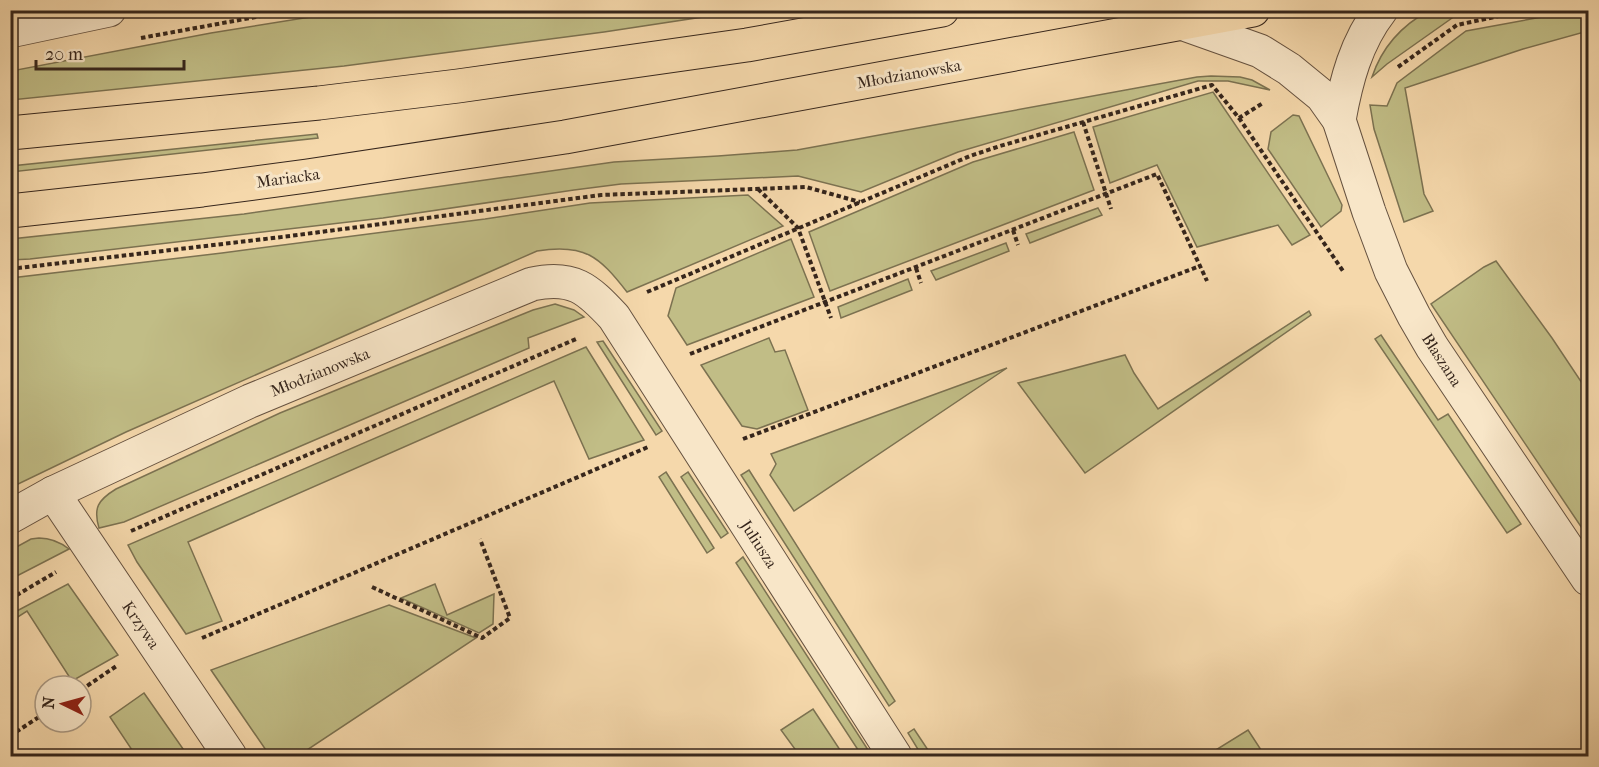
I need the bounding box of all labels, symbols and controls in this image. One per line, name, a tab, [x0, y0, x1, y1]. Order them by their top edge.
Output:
scale bar	[36, 33, 184, 71]
text: 20 m	[45, 44, 83, 65]
street label: Młodzianowska	[855, 55, 963, 93]
street label: Mariacka	[255, 164, 321, 192]
street label: Blaszana	[1418, 330, 1466, 391]
street label: Młodzianowska	[268, 343, 373, 401]
street label: Juliusza	[735, 515, 782, 572]
street label: Krzywa	[118, 598, 164, 653]
north arrow	[33, 674, 93, 734]
text: N	[39, 695, 59, 710]

